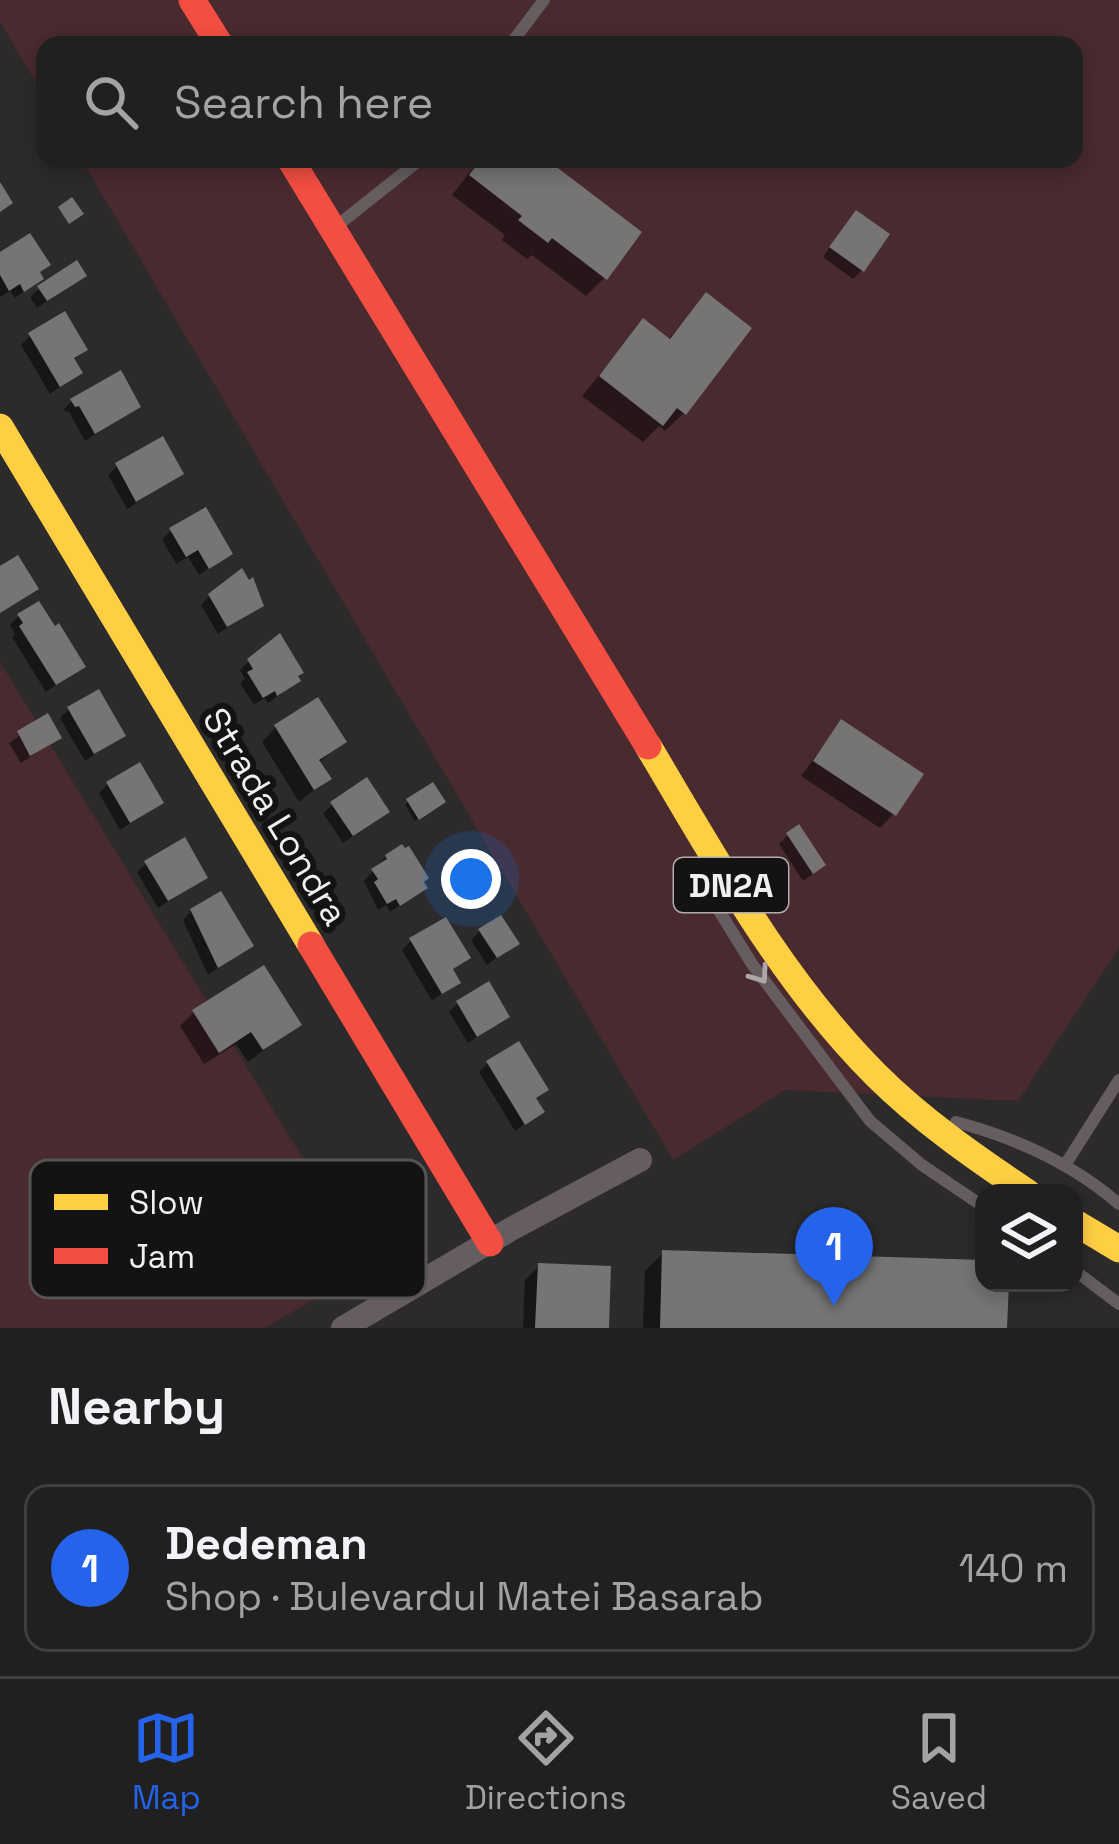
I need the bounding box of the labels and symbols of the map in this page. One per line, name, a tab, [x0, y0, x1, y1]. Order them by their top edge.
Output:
street label: Strada Londra	[192, 699, 358, 934]
your location	[441, 849, 501, 909]
road number: DN2A	[674, 858, 788, 912]
one-way arrow	[746, 962, 768, 984]
legend	[30, 1160, 426, 1298]
text: Slow	[129, 1182, 204, 1224]
pin: 1	[795, 1207, 873, 1306]
text: Jam	[129, 1236, 195, 1278]

